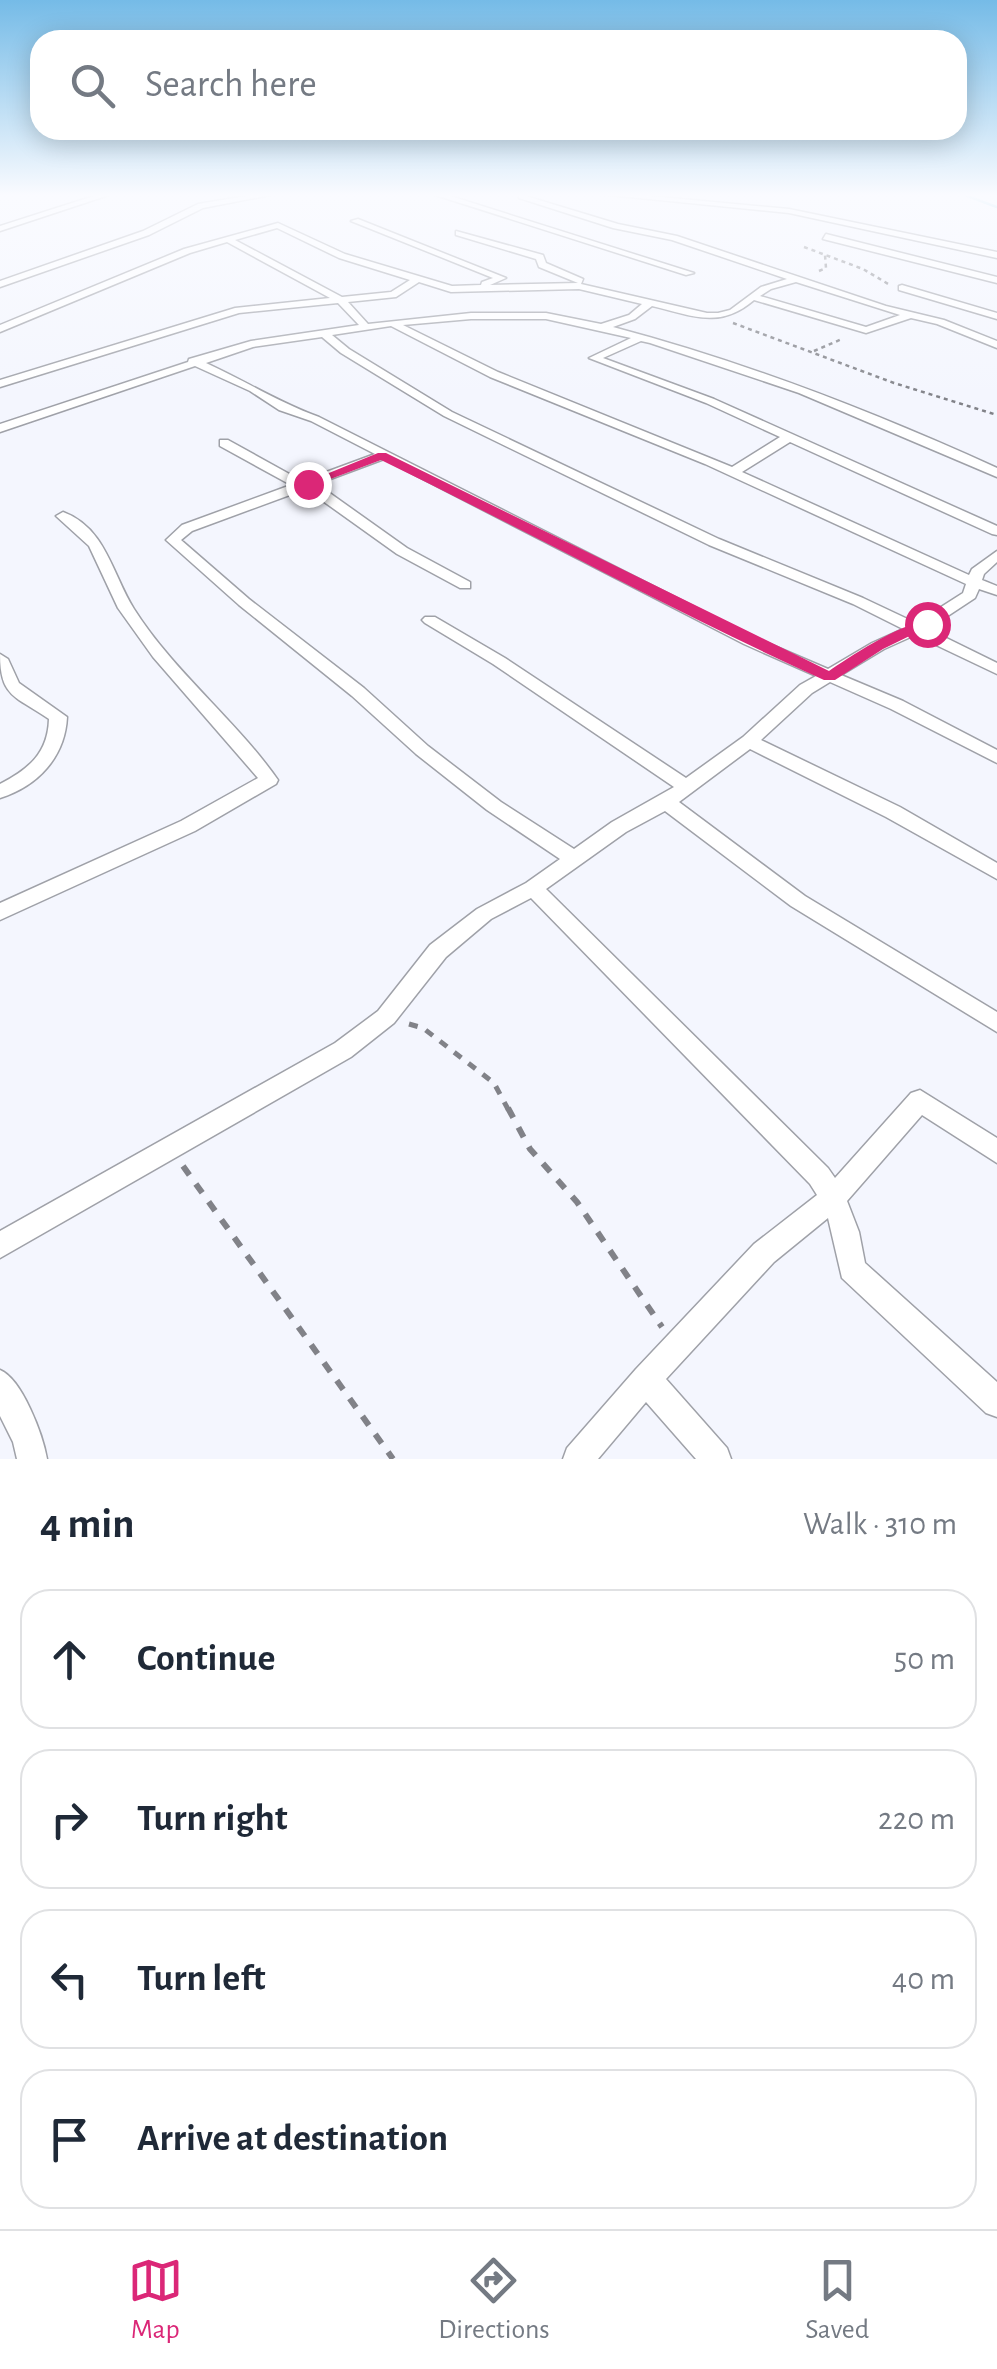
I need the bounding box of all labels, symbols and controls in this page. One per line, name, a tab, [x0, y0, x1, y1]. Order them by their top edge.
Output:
search box	[30, 30, 967, 140]
icon: search	[65, 58, 120, 113]
text: Search here	[145, 66, 317, 104]
route end	[286, 462, 332, 508]
route start	[905, 602, 951, 648]
text: 4 min	[40, 1503, 135, 1545]
text: Walk · 310 m	[803, 1508, 957, 1540]
icon: ahead	[42, 1632, 97, 1687]
text: Continue	[137, 1640, 275, 1678]
text: 50 m	[894, 1643, 955, 1675]
icon: right	[42, 1792, 97, 1847]
text: Turn right	[137, 1800, 287, 1838]
text: 220 m	[878, 1803, 955, 1835]
icon: left	[42, 1952, 97, 2007]
text: Turn left	[137, 1960, 265, 1998]
text: 40 m	[892, 1963, 955, 1995]
icon: arrive	[42, 2112, 97, 2167]
text: Arrive at destination	[137, 2120, 448, 2158]
tab: Map	[128, 2253, 183, 2347]
tab: Directions	[438, 2253, 550, 2347]
tab: Saved	[805, 2253, 869, 2347]

